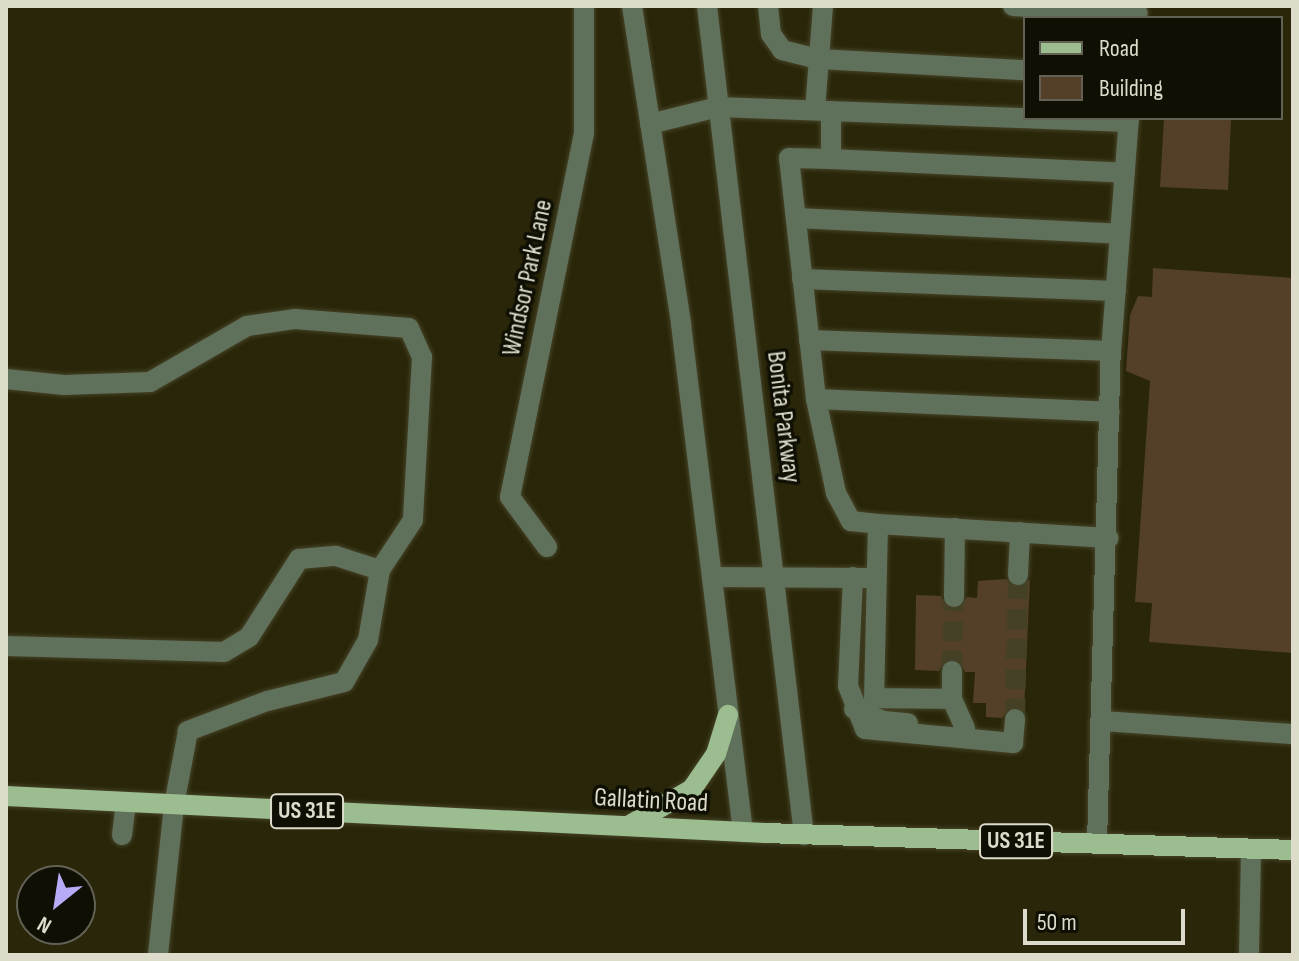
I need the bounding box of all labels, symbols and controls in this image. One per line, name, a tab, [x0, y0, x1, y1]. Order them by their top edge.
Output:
legend	[1023, 16, 1283, 120]
text: Road	[1099, 34, 1139, 63]
text: Building	[1099, 74, 1163, 103]
street label: Windsor Park Lane	[496, 197, 560, 359]
street label: Bonita Parkway	[759, 349, 807, 485]
street label: Gallatin Road	[593, 782, 709, 820]
road number: US 31E	[269, 791, 345, 831]
road number: US 31E	[978, 821, 1054, 861]
north arrow	[16, 865, 96, 945]
scale bar	[1027, 893, 1189, 943]
text: 50 m	[1037, 908, 1077, 937]
text: N	[33, 910, 57, 939]

